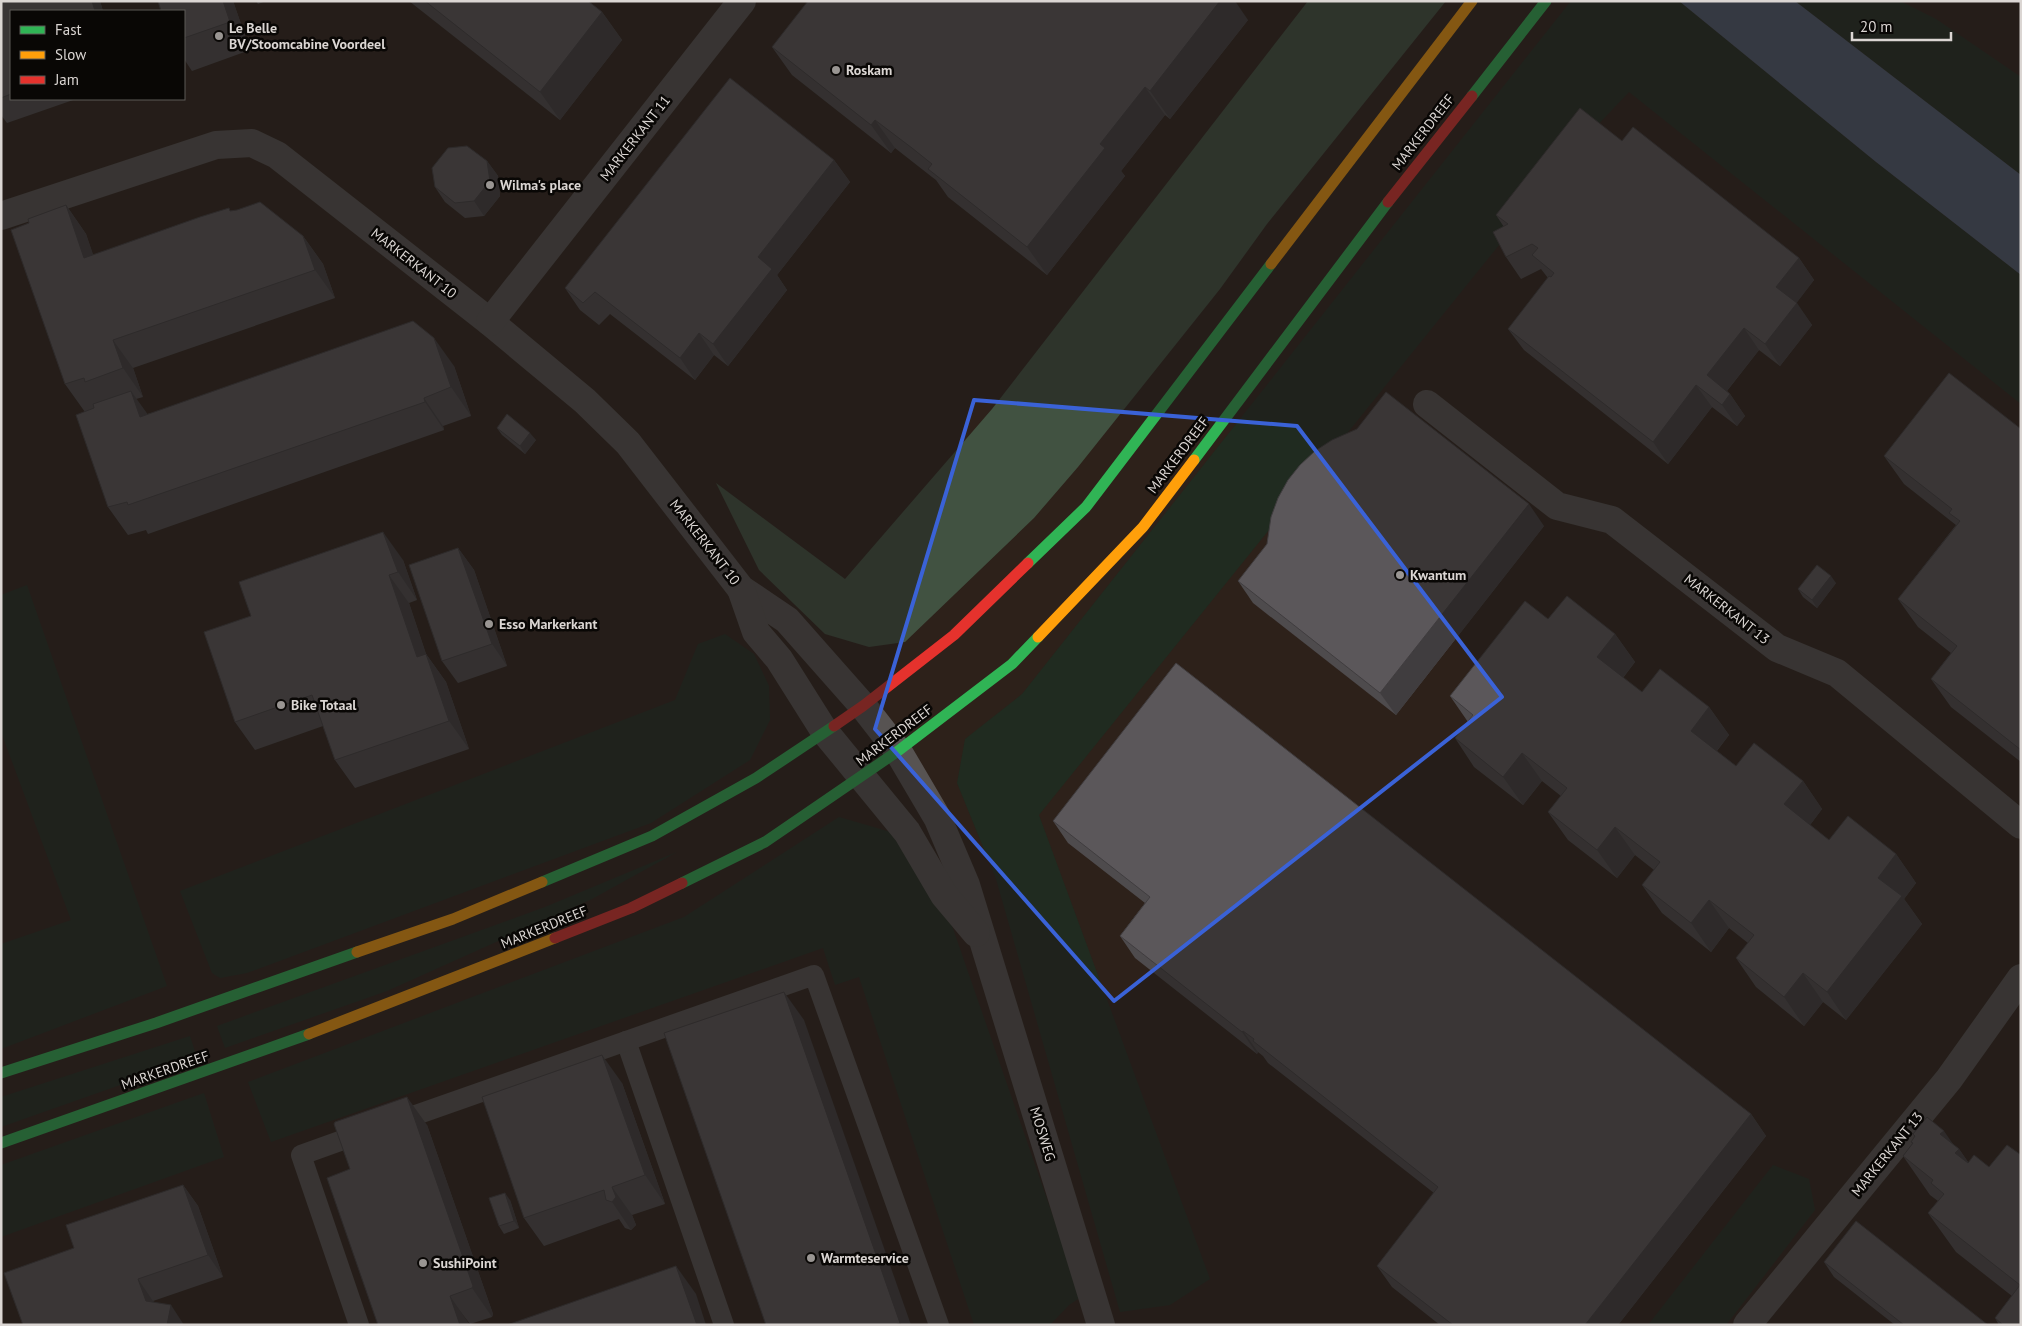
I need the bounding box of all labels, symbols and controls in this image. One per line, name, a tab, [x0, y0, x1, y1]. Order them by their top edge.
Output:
legend	[10, 10, 185, 100]
scale bar	[1852, 10, 1951, 42]
text: 20 m	[1860, 17, 1893, 36]
place label: Le Belle BV/Stoomcabine Voordeel	[229, 19, 386, 53]
text: Fast	[55, 20, 82, 39]
marker: Le Belle BV/Stoomcabine Voordeel	[213, 30, 225, 42]
text: Slow	[55, 45, 86, 64]
place label: Roskam	[846, 61, 892, 79]
marker: Roskam	[830, 64, 842, 76]
text: Jam	[54, 70, 79, 89]
street label: MARKERDREEF	[1388, 90, 1458, 174]
street label: MARKERKANT 11	[596, 92, 674, 184]
place label: Wilma's place	[500, 176, 581, 194]
marker: Wilma's place	[484, 179, 496, 191]
street label: MARKERKANT 10	[368, 224, 461, 302]
street label: MARKERDREEF	[1143, 413, 1213, 497]
street label: MARKERKANT 10	[666, 496, 744, 589]
place label: Kwantum	[1410, 566, 1466, 584]
marker: Kwantum	[1394, 569, 1406, 581]
street label: MARKERKANT 13	[1681, 570, 1773, 648]
place label: Esso Markerkant	[499, 615, 597, 633]
marker: Esso Markerkant	[483, 618, 495, 630]
place label: Bike Totaal	[291, 696, 357, 714]
marker: Bike Totaal	[275, 699, 287, 711]
street label: MARKERDREEF	[852, 700, 936, 770]
street label: MARKERDREEF	[498, 901, 590, 953]
street label: MARKERDREEF	[119, 1047, 211, 1093]
street label: MOSWEG	[1026, 1105, 1060, 1163]
street label: MARKERKANT 13	[1847, 1108, 1927, 1200]
place label: Warmteservice	[821, 1249, 909, 1267]
marker: Warmteservice	[805, 1252, 817, 1264]
place label: SushiPoint	[433, 1254, 497, 1272]
marker: SushiPoint	[417, 1257, 429, 1269]

